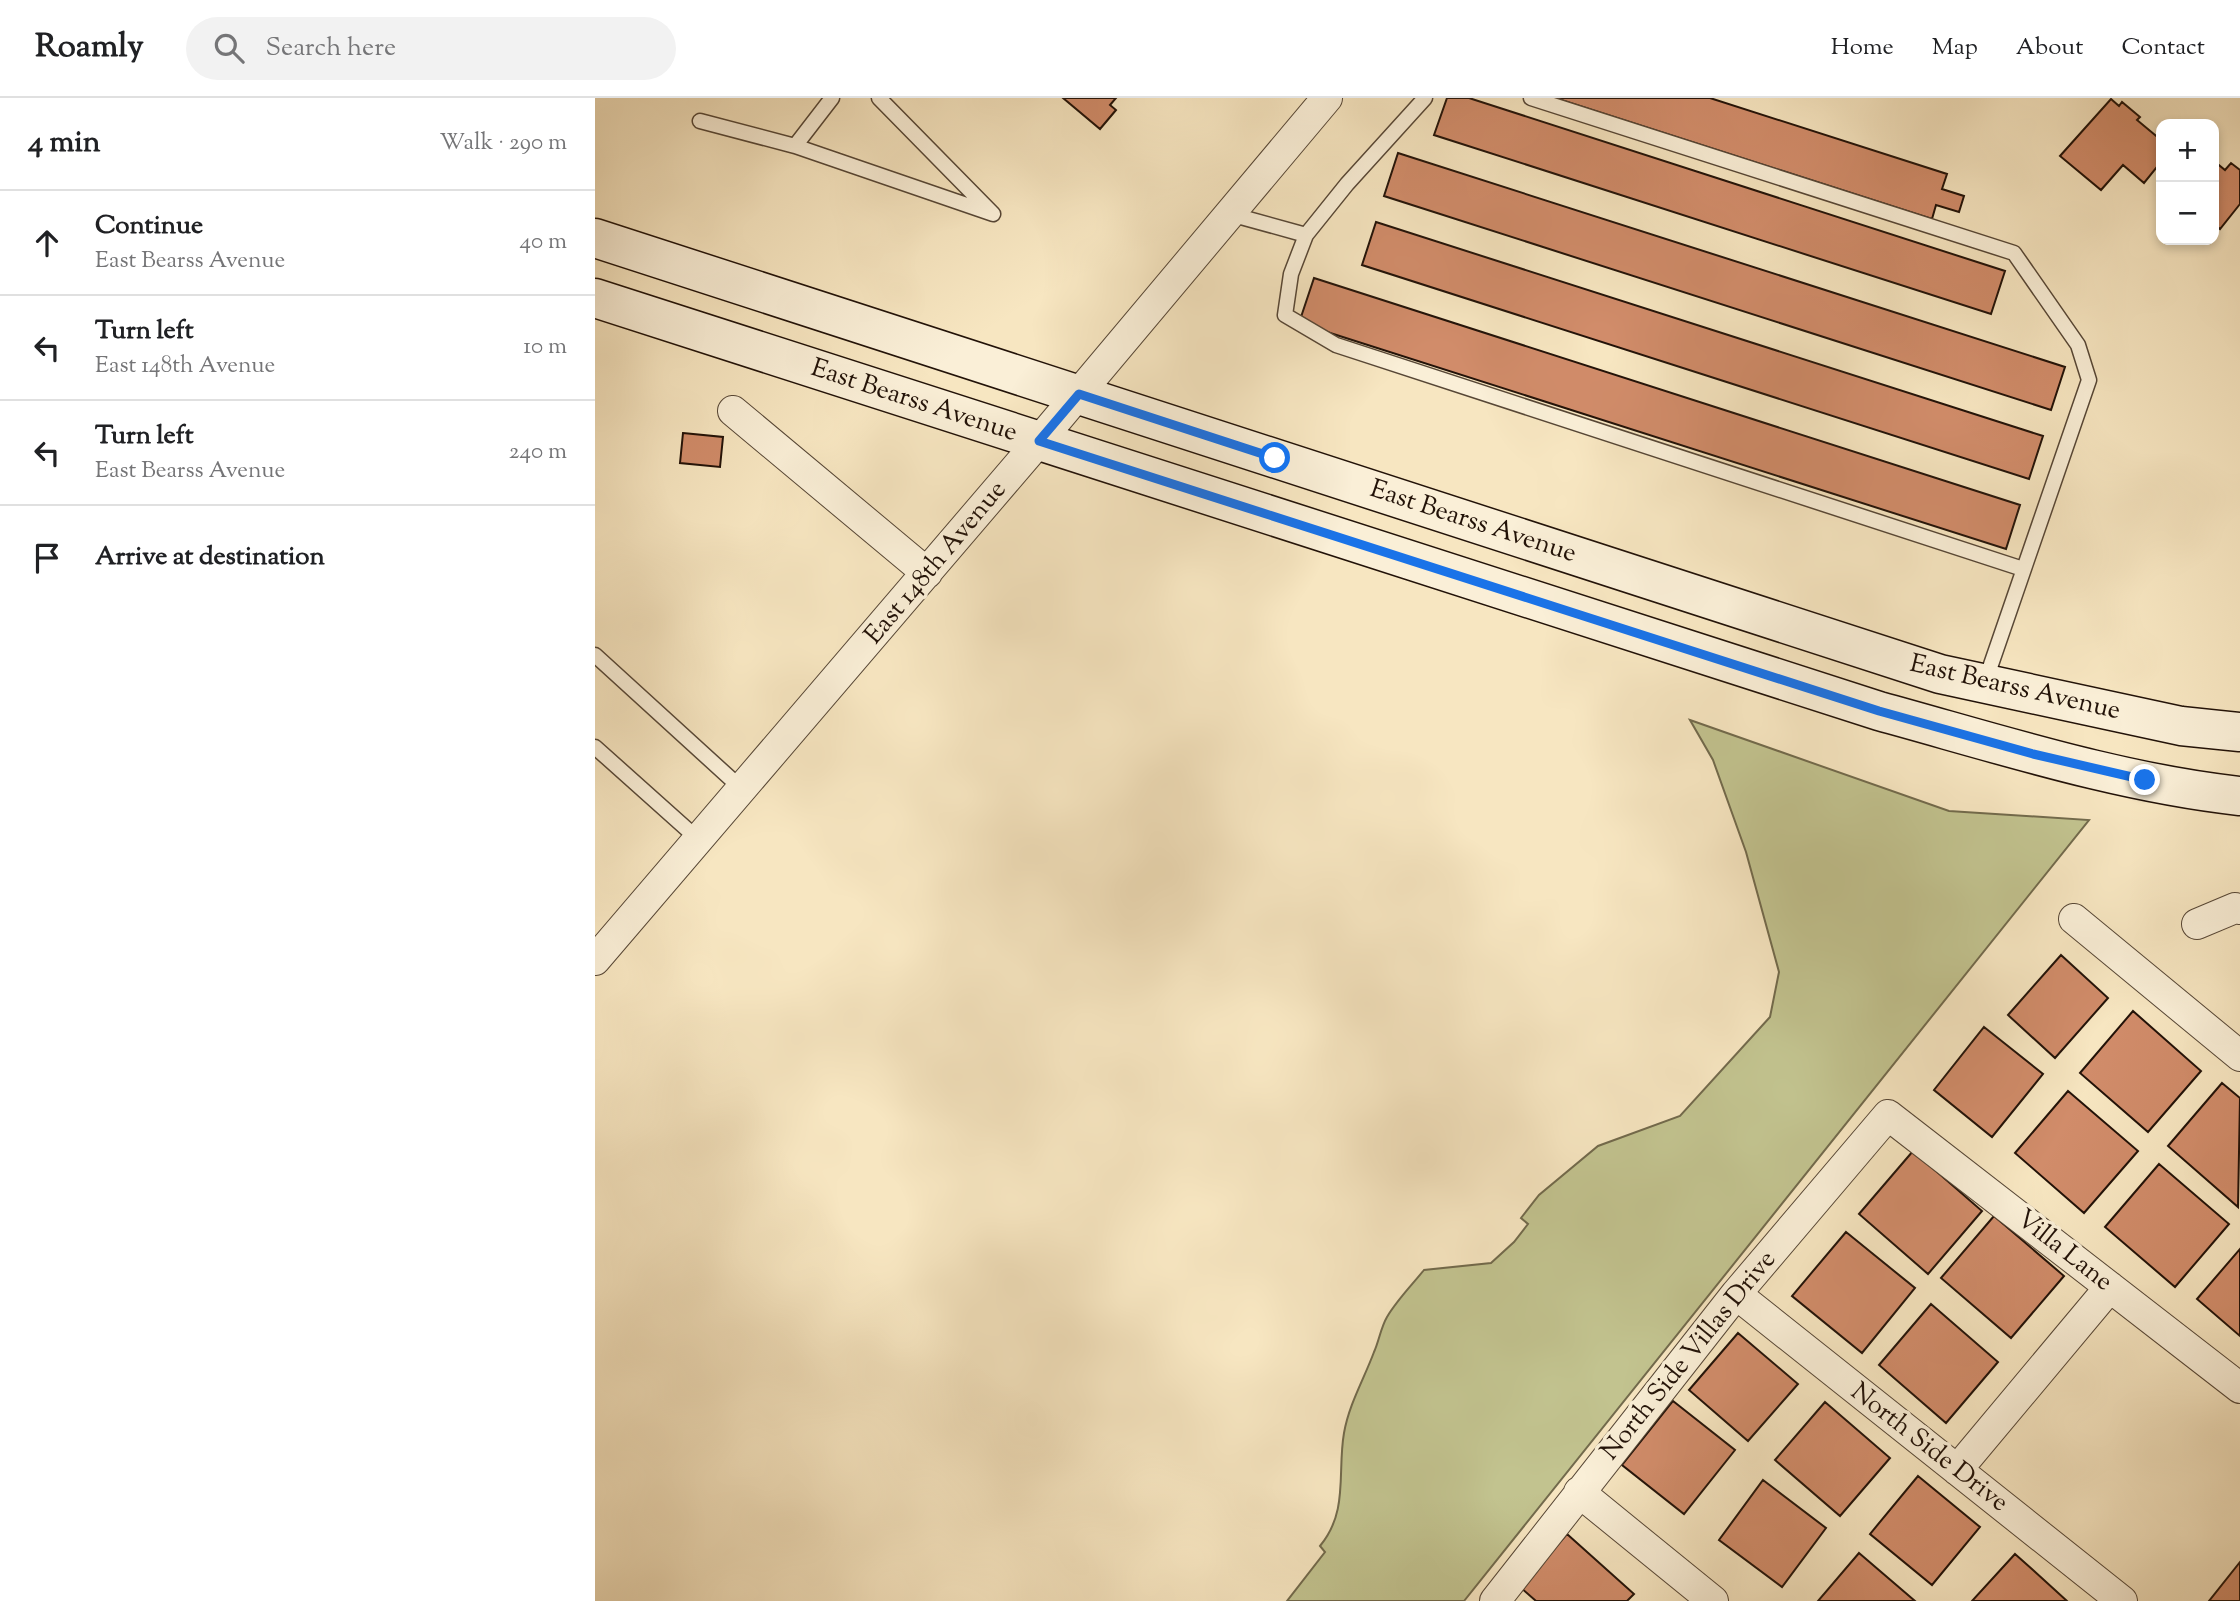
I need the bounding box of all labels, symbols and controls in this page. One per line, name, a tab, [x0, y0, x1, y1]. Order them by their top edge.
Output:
search box	[186, 17, 676, 80]
text: Roamly	[35, 24, 144, 72]
icon: search	[210, 29, 248, 67]
text: Search here	[266, 30, 396, 67]
text: Home	[1831, 31, 1894, 65]
text: Map	[1932, 31, 1978, 65]
text: About	[2016, 31, 2083, 65]
text: Contact	[2121, 31, 2205, 65]
map controls	[2156, 119, 2219, 245]
button: +	[2156, 119, 2219, 182]
text: 4 min	[28, 122, 101, 165]
text: Walk · 290 m	[439, 127, 567, 160]
button: −	[2156, 182, 2219, 245]
text: Continue	[95, 208, 203, 245]
icon: ahead	[28, 224, 66, 262]
text: 40 m	[520, 226, 567, 259]
text: East Bearss Avenue	[95, 245, 285, 278]
text: Turn left	[95, 313, 194, 350]
icon: left	[28, 329, 66, 367]
text: 10 m	[523, 331, 567, 364]
text: East 148th Avenue	[95, 350, 275, 383]
street label: East Bearss Avenue	[806, 350, 1022, 452]
text: Turn left	[95, 418, 194, 455]
icon: left	[28, 434, 66, 472]
text: 240 m	[509, 436, 567, 469]
route start	[1259, 442, 1290, 473]
text: East Bearss Avenue	[95, 455, 285, 488]
street label: East Bearss Avenue	[1365, 471, 1581, 573]
street label: East 148th Avenue	[856, 473, 1016, 653]
icon: arrive	[28, 539, 66, 577]
text: Arrive at destination	[95, 539, 325, 576]
street label: East Bearss Avenue	[1906, 646, 2124, 730]
route end	[2129, 764, 2160, 795]
street label: Villa Lane	[2008, 1201, 2120, 1301]
street label: North Side Villas Drive	[1593, 1243, 1785, 1469]
street label: North Side Drive	[1842, 1374, 2016, 1522]

